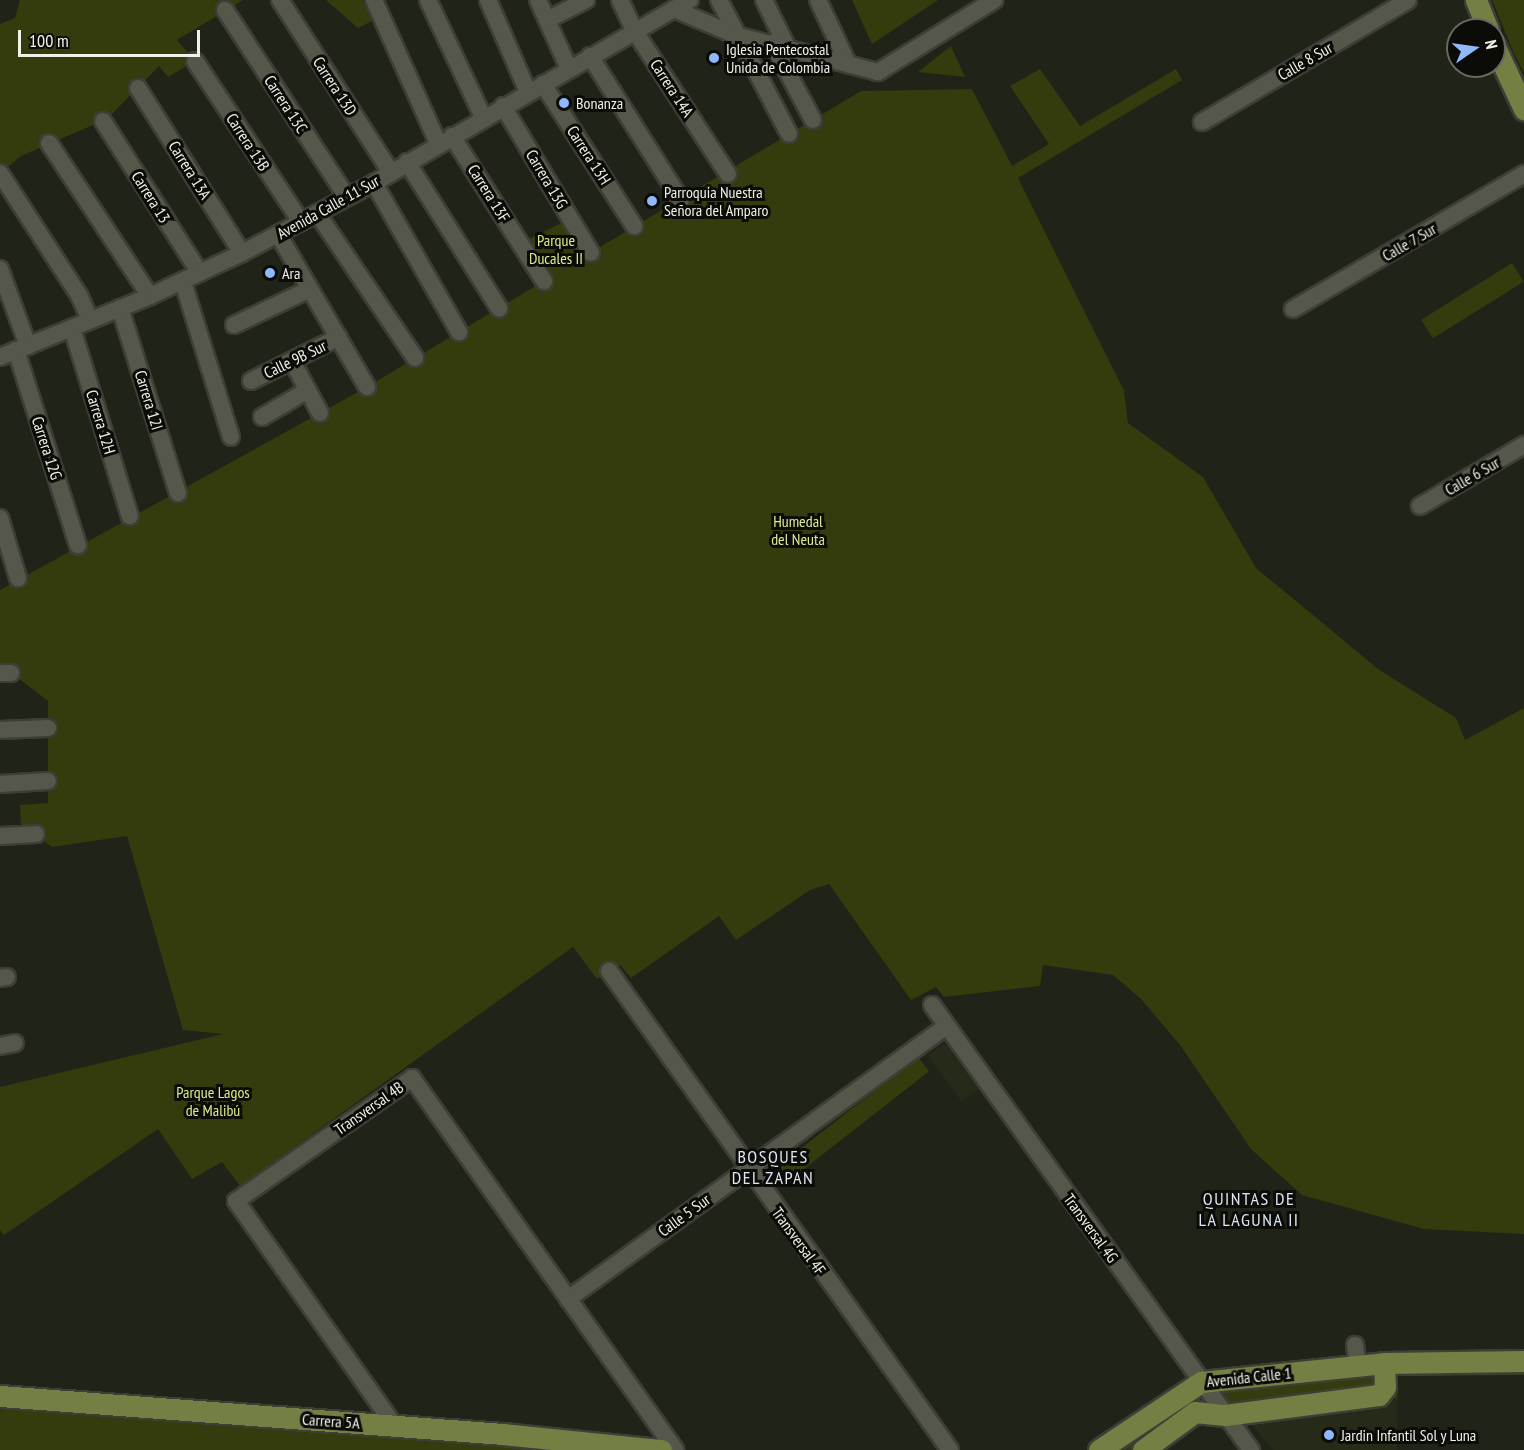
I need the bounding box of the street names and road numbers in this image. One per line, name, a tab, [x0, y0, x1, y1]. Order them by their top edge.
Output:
street label: Calle 8 Sur	[1274, 38, 1336, 84]
street label: Carrera 13D	[309, 53, 361, 119]
street label: Carrera 14A	[646, 55, 698, 121]
street label: Carrera 13C	[260, 72, 312, 136]
street label: Carrera 13B	[222, 110, 274, 174]
street label: Carrera 13H	[563, 122, 615, 188]
street label: Carrera 13A	[165, 137, 215, 203]
street label: Carrera 13G	[522, 146, 572, 212]
street label: Carrera 13F	[464, 161, 514, 225]
street label: Carrera 13	[128, 168, 174, 226]
street label: Avenida Calle 11 Sur	[273, 171, 383, 243]
street label: Calle 7 Sur	[1378, 219, 1440, 265]
street label: Calle 9B Sur	[261, 336, 329, 382]
street label: Carrera 12I	[131, 368, 167, 432]
street label: Carrera 12H	[82, 388, 120, 456]
street label: Carrera 12G	[28, 414, 66, 482]
street label: Calle 6 Sur	[1441, 453, 1503, 499]
street label: Transversal 4B	[331, 1077, 407, 1139]
street label: Calle 5 Sur	[654, 1190, 714, 1240]
street label: Transversal 4G	[1060, 1190, 1122, 1266]
street label: Transversal 4F	[768, 1203, 830, 1279]
street label: Avenida Calle 1	[1206, 1363, 1292, 1391]
street label: Carrera 5A	[301, 1409, 361, 1433]

